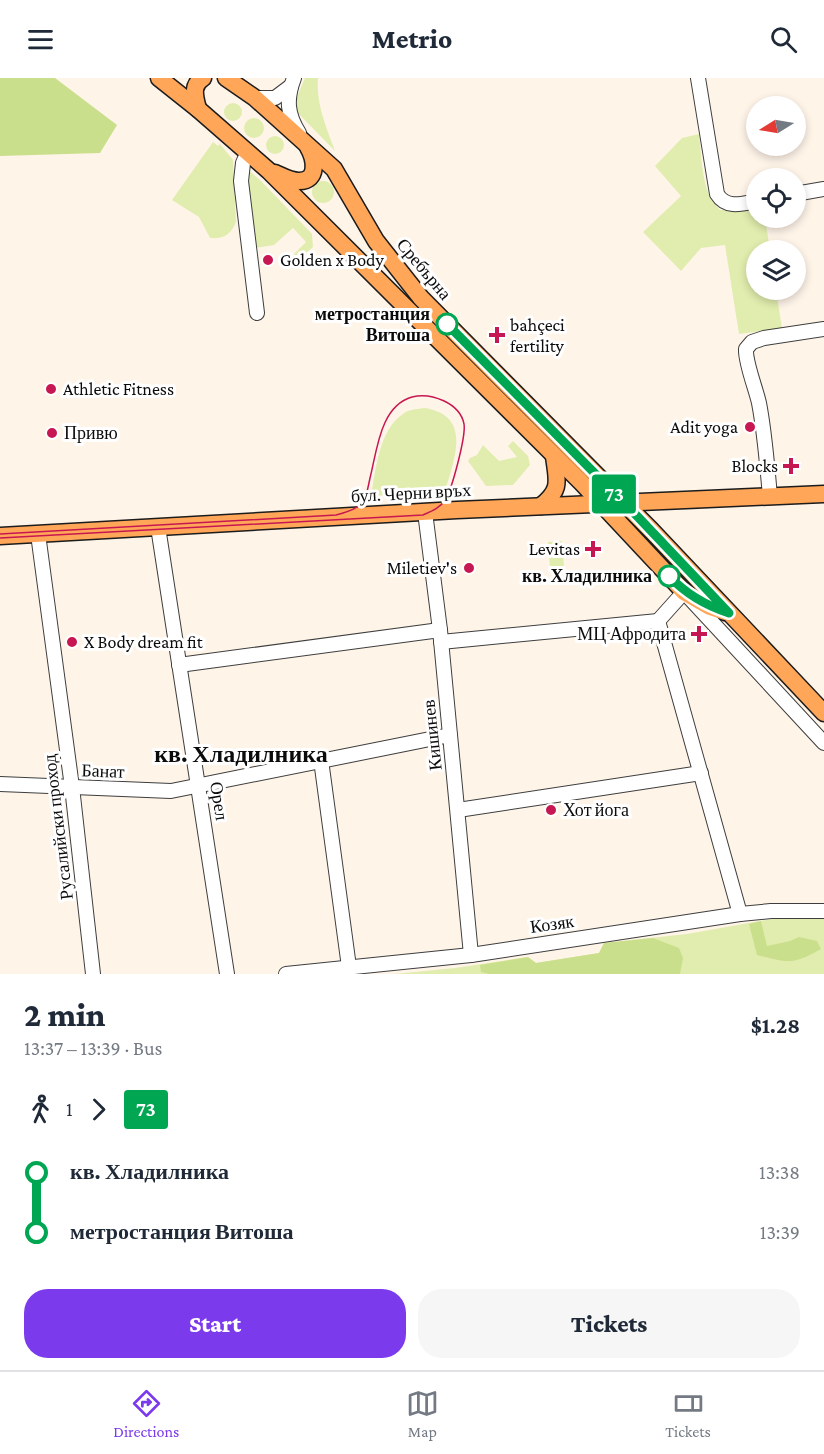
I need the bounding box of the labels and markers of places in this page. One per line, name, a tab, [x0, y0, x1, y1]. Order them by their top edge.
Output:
place label: Golden x Body	[280, 250, 385, 270]
marker: Golden x Body	[261, 253, 275, 267]
place label: метростанция Витоша	[315, 304, 430, 345]
marker: метростанция Витоша	[436, 313, 458, 335]
place label: bahçeci fertility	[510, 315, 565, 356]
marker: bahçeci fertility	[488, 326, 506, 344]
place label: Athletic Fitness	[63, 379, 174, 399]
marker: Athletic Fitness	[44, 382, 58, 396]
place label: Adit yoga	[670, 417, 738, 437]
marker: Adit yoga	[743, 420, 757, 434]
place label: Привю	[64, 423, 118, 443]
marker: Привю	[45, 426, 59, 440]
place label: Blocks	[732, 456, 778, 476]
marker: Blocks	[782, 457, 800, 475]
place label: Levitas	[529, 539, 580, 559]
marker: Levitas	[584, 540, 602, 558]
place label: Miletiev's	[387, 558, 457, 578]
marker: Miletiev's	[462, 561, 476, 575]
marker: кв. Хладилника	[658, 565, 680, 587]
place label: кв. Хладилника	[522, 566, 652, 586]
place label: МЦ Афродита	[577, 624, 686, 644]
marker: МЦ Афродита	[690, 625, 708, 643]
place label: X Body dream fit	[84, 632, 204, 652]
marker: X Body dream fit	[65, 635, 79, 649]
place label: Хот йога	[563, 800, 629, 820]
marker: Хот йога	[544, 803, 558, 817]

